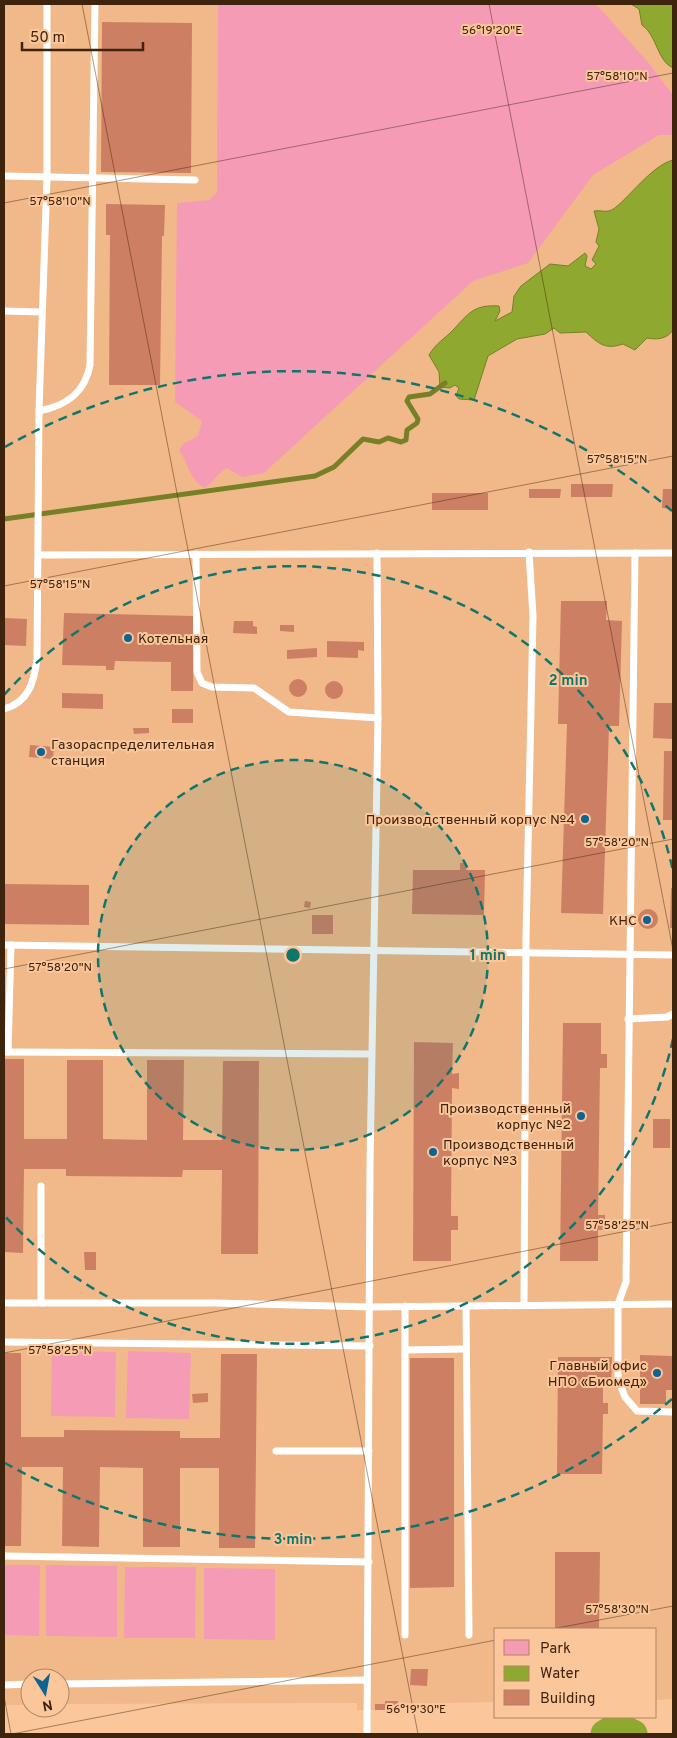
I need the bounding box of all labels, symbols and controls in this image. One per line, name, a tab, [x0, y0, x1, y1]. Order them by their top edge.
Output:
scale bar	[22, 20, 144, 52]
text: 56°19'20"E	[462, 23, 522, 39]
text: 50 m	[30, 29, 65, 48]
text: 57°58'10"N	[586, 69, 648, 85]
text: 57°58'10"N	[29, 194, 91, 210]
text: 57°58'15"N	[586, 452, 648, 468]
text: 57°58'15"N	[29, 577, 91, 593]
place label: Котельная	[138, 631, 208, 648]
marker: Котельная	[122, 632, 134, 644]
text: 2 min	[548, 672, 588, 691]
place label: Газораспределительная станция	[51, 737, 215, 770]
marker: Газораспределительная станция	[35, 746, 47, 758]
place label: Производственный корпус №4	[366, 812, 575, 829]
marker: Производственный корпус №4	[579, 813, 591, 825]
text: 57°58'20"N	[585, 835, 649, 851]
place label: КНС	[609, 913, 637, 930]
marker: КНС	[641, 914, 653, 926]
centre of rings	[284, 946, 302, 964]
text: 1 min	[470, 947, 506, 966]
text: 57°58'20"N	[28, 960, 92, 976]
place label: Производственный корпус №2	[440, 1101, 571, 1134]
marker: Производственный корпус №2	[575, 1110, 587, 1122]
place label: Производственный корпус №3	[443, 1137, 574, 1170]
marker: Производственный корпус №3	[427, 1146, 439, 1158]
text: 57°58'25"N	[585, 1218, 649, 1234]
text: 57°58'25"N	[28, 1343, 92, 1359]
place label: Главный офис НПО «Биомед»	[548, 1358, 647, 1391]
marker: Главный офис НПО «Биомед»	[651, 1367, 663, 1379]
text: 3 min	[273, 1531, 313, 1550]
text: 57°58'30"N	[585, 1602, 649, 1618]
legend	[494, 1628, 657, 1718]
text: Park	[540, 1640, 571, 1659]
text: Water	[540, 1665, 580, 1684]
north arrow	[20, 1668, 70, 1718]
text: Building	[540, 1690, 595, 1709]
text: N	[41, 1695, 54, 1714]
text: 56°19'30"E	[386, 1702, 446, 1718]

